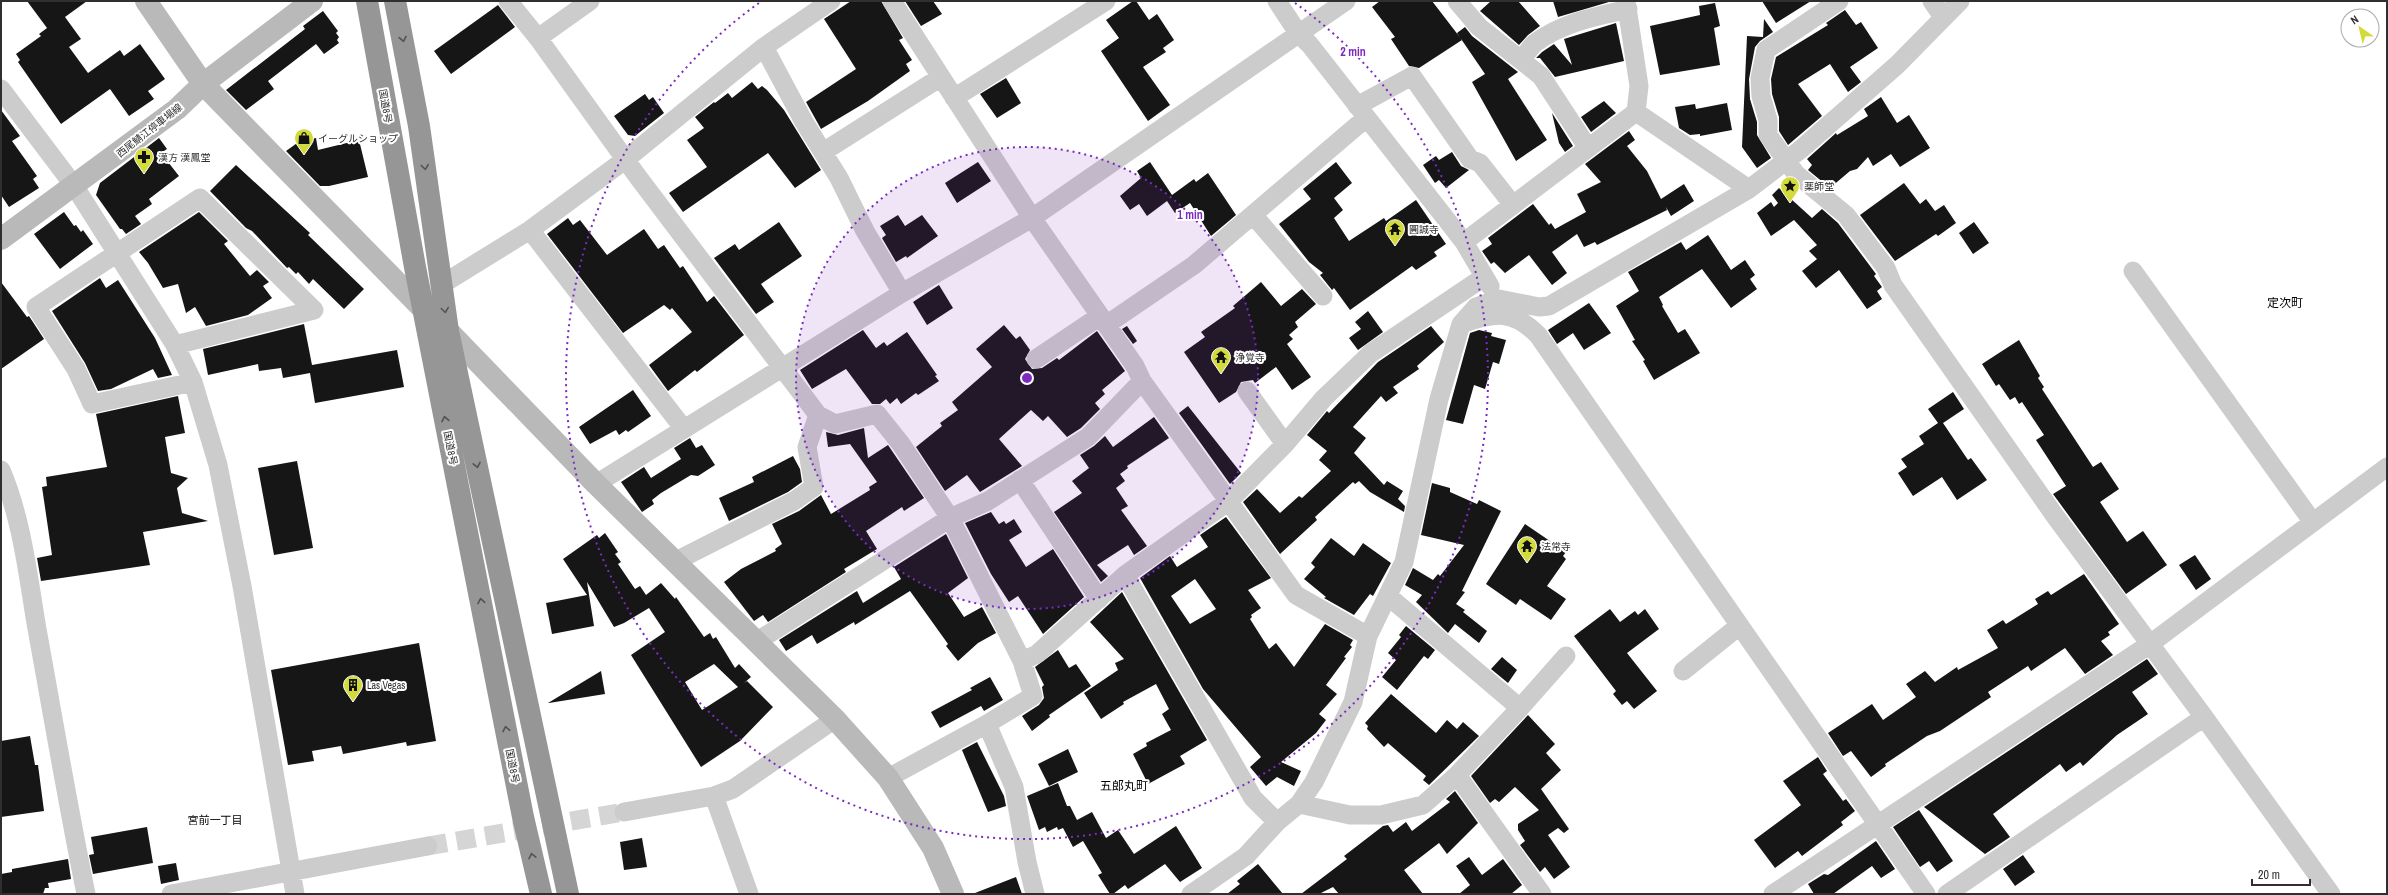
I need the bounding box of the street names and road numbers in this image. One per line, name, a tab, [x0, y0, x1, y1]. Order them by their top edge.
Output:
street label: 国道8号	[376, 88, 395, 124]
street label: 西尾鯖江停車場線	[114, 101, 185, 160]
street label: 国道8号	[441, 430, 460, 466]
street label: 国道8号	[503, 748, 522, 784]

